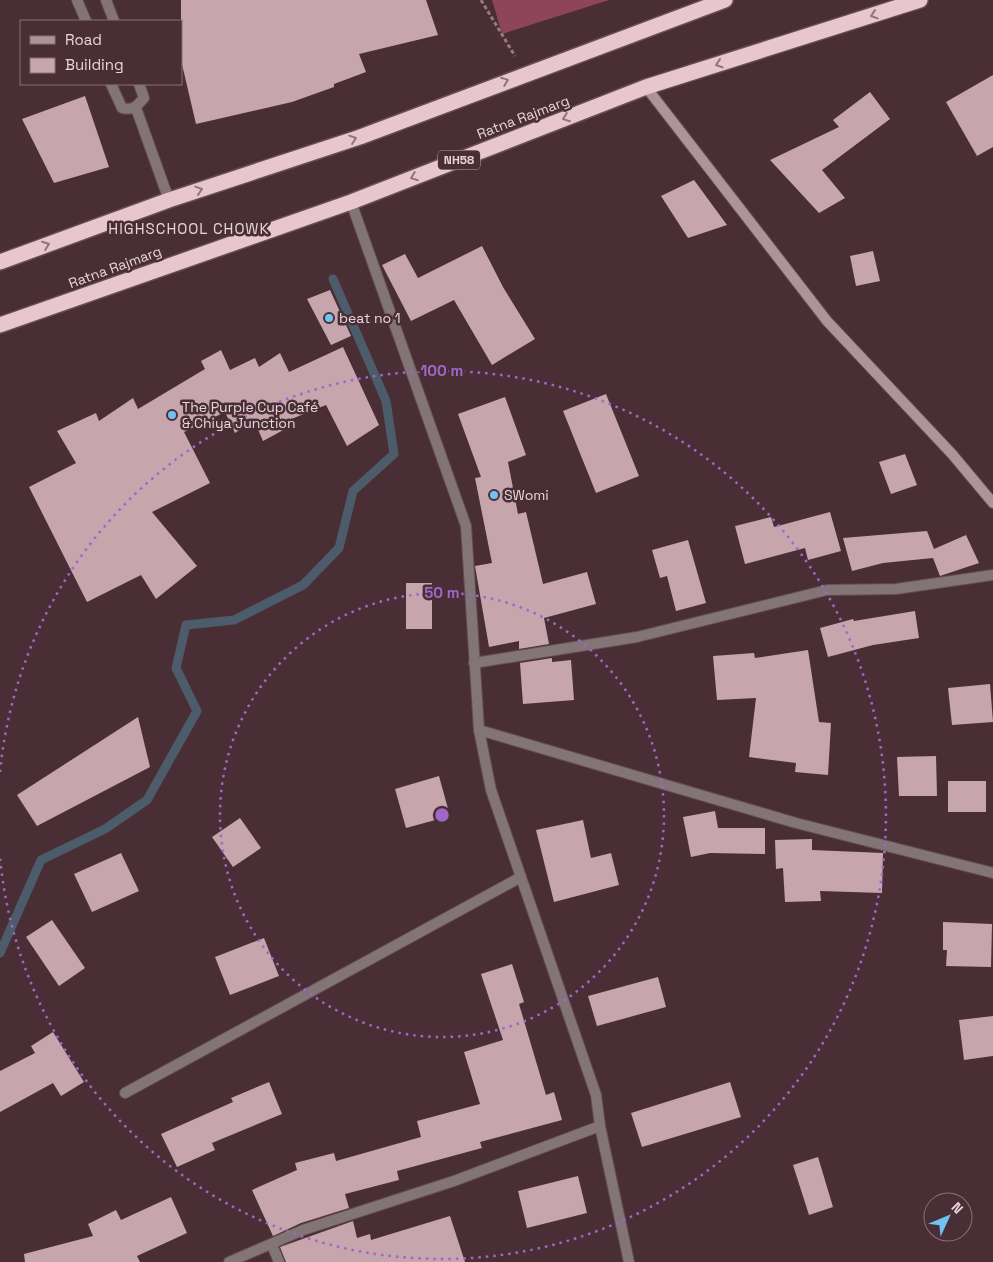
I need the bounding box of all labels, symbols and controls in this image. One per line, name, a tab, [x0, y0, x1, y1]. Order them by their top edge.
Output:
one-way arrow	[870, 9, 878, 19]
legend	[20, 20, 182, 85]
text: Road	[65, 30, 102, 49]
text: Building	[65, 55, 124, 74]
one-way arrow	[715, 58, 724, 68]
one-way arrow	[500, 77, 509, 87]
street label: Ratna Rajmarg	[474, 91, 572, 143]
one-way arrow	[562, 112, 571, 122]
one-way arrow	[348, 135, 357, 145]
road number: NH58	[438, 150, 480, 170]
one-way arrow	[411, 171, 419, 181]
one-way arrow	[194, 186, 202, 196]
district label: HIGHSCHOOL CHOWK	[108, 219, 270, 238]
one-way arrow	[41, 241, 50, 251]
street label: Ratna Rajmarg	[66, 242, 164, 292]
place label: beat no 1	[339, 309, 401, 327]
marker: beat no 1	[323, 312, 335, 324]
text: 100 m	[421, 361, 463, 380]
place label: The Purple Cup Café & Chiya Junction	[182, 398, 318, 432]
marker: The Purple Cup Café & Chiya Junction	[166, 409, 178, 421]
place label: SWomi	[504, 486, 549, 504]
marker: SWomi	[488, 489, 500, 501]
text: 50 m	[424, 583, 460, 602]
centre of rings	[433, 806, 451, 824]
north arrow	[923, 1192, 973, 1242]
text: N	[948, 1198, 967, 1218]

